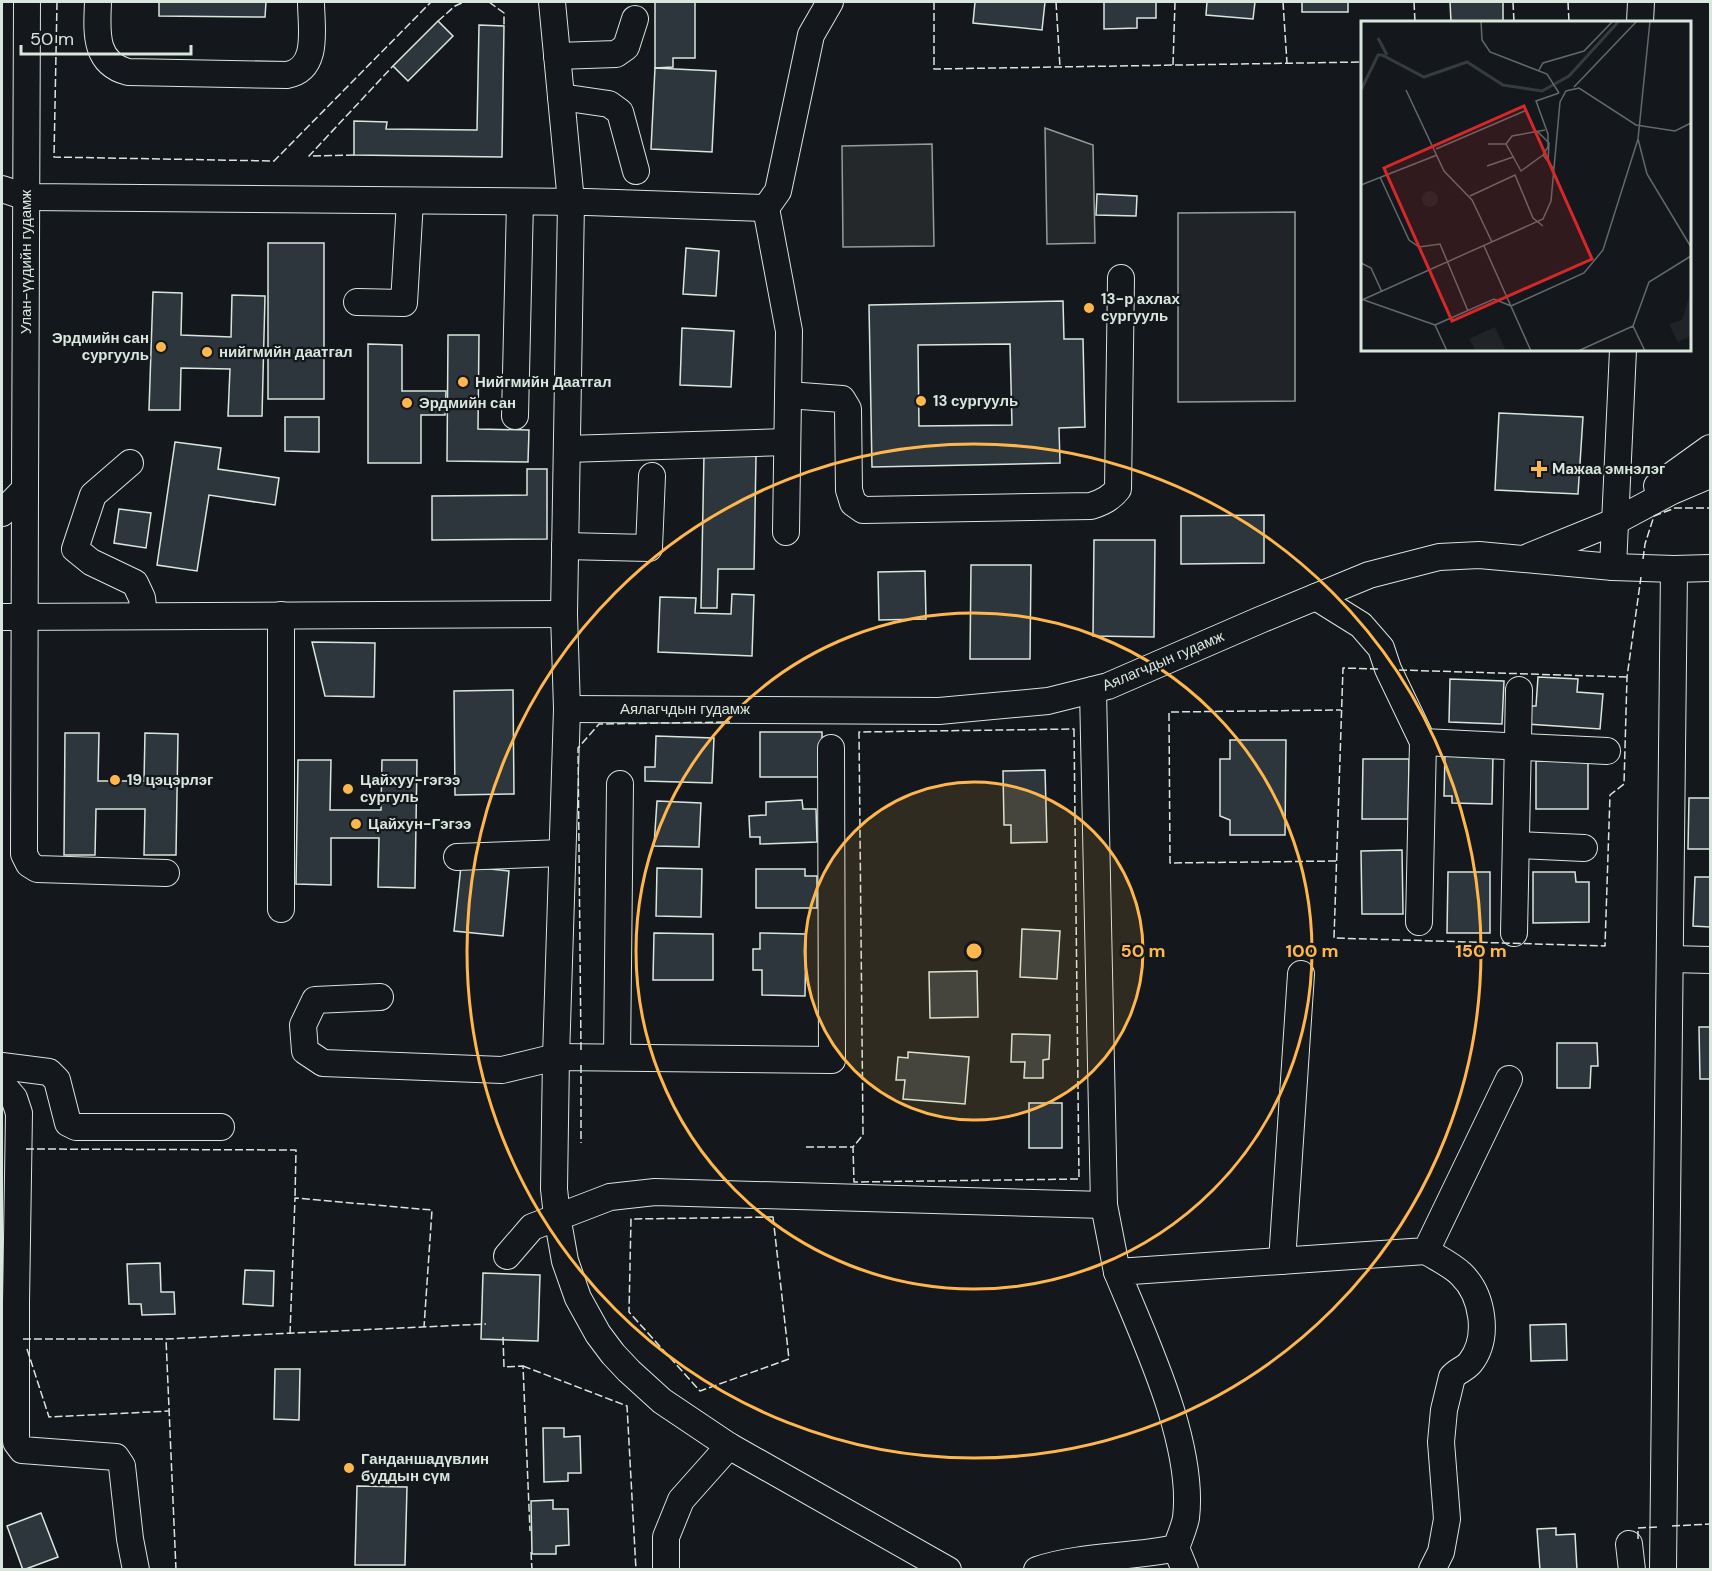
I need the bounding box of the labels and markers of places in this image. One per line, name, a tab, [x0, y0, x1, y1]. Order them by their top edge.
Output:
place label: 13-р ахлах сургууль	[1101, 289, 1180, 326]
marker: 13-р ахлах сургууль	[1082, 301, 1096, 315]
place label: Эрдмийн сан сургууль	[52, 328, 149, 365]
marker: Эрдмийн сан сургууль	[154, 340, 168, 354]
place label: нийгмийн даатгал	[219, 342, 353, 362]
marker: нийгмийн даатгал	[200, 345, 214, 359]
place label: Нийгмийн Даатгал	[475, 372, 611, 392]
marker: Нийгмийн Даатгал	[456, 375, 470, 389]
place label: 13 сургууль	[933, 391, 1018, 411]
place label: Эрдмийн сан	[419, 393, 516, 413]
marker: 13 сургууль	[914, 394, 928, 408]
marker: Эрдмийн сан	[400, 396, 414, 410]
place label: Maжаа эмнэлэг	[1552, 459, 1665, 479]
marker: Maжаа эмнэлэг	[1530, 460, 1548, 478]
place label: 19 цэцэрлэг	[127, 770, 213, 790]
place label: Цайхуу-гэгээ сургуль	[360, 770, 460, 807]
marker: 19 цэцэрлэг	[108, 773, 122, 787]
marker: Цайхуу-гэгээ сургуль	[341, 782, 355, 796]
place label: Цайхун-Гэгээ	[368, 814, 471, 834]
marker: Цайхун-Гэгээ	[349, 817, 363, 831]
centre of rings	[964, 941, 984, 961]
place label: Ганданшадүвлин буддын сүм	[361, 1449, 489, 1486]
marker: Ганданшадүвлин буддын сүм	[342, 1461, 356, 1475]

